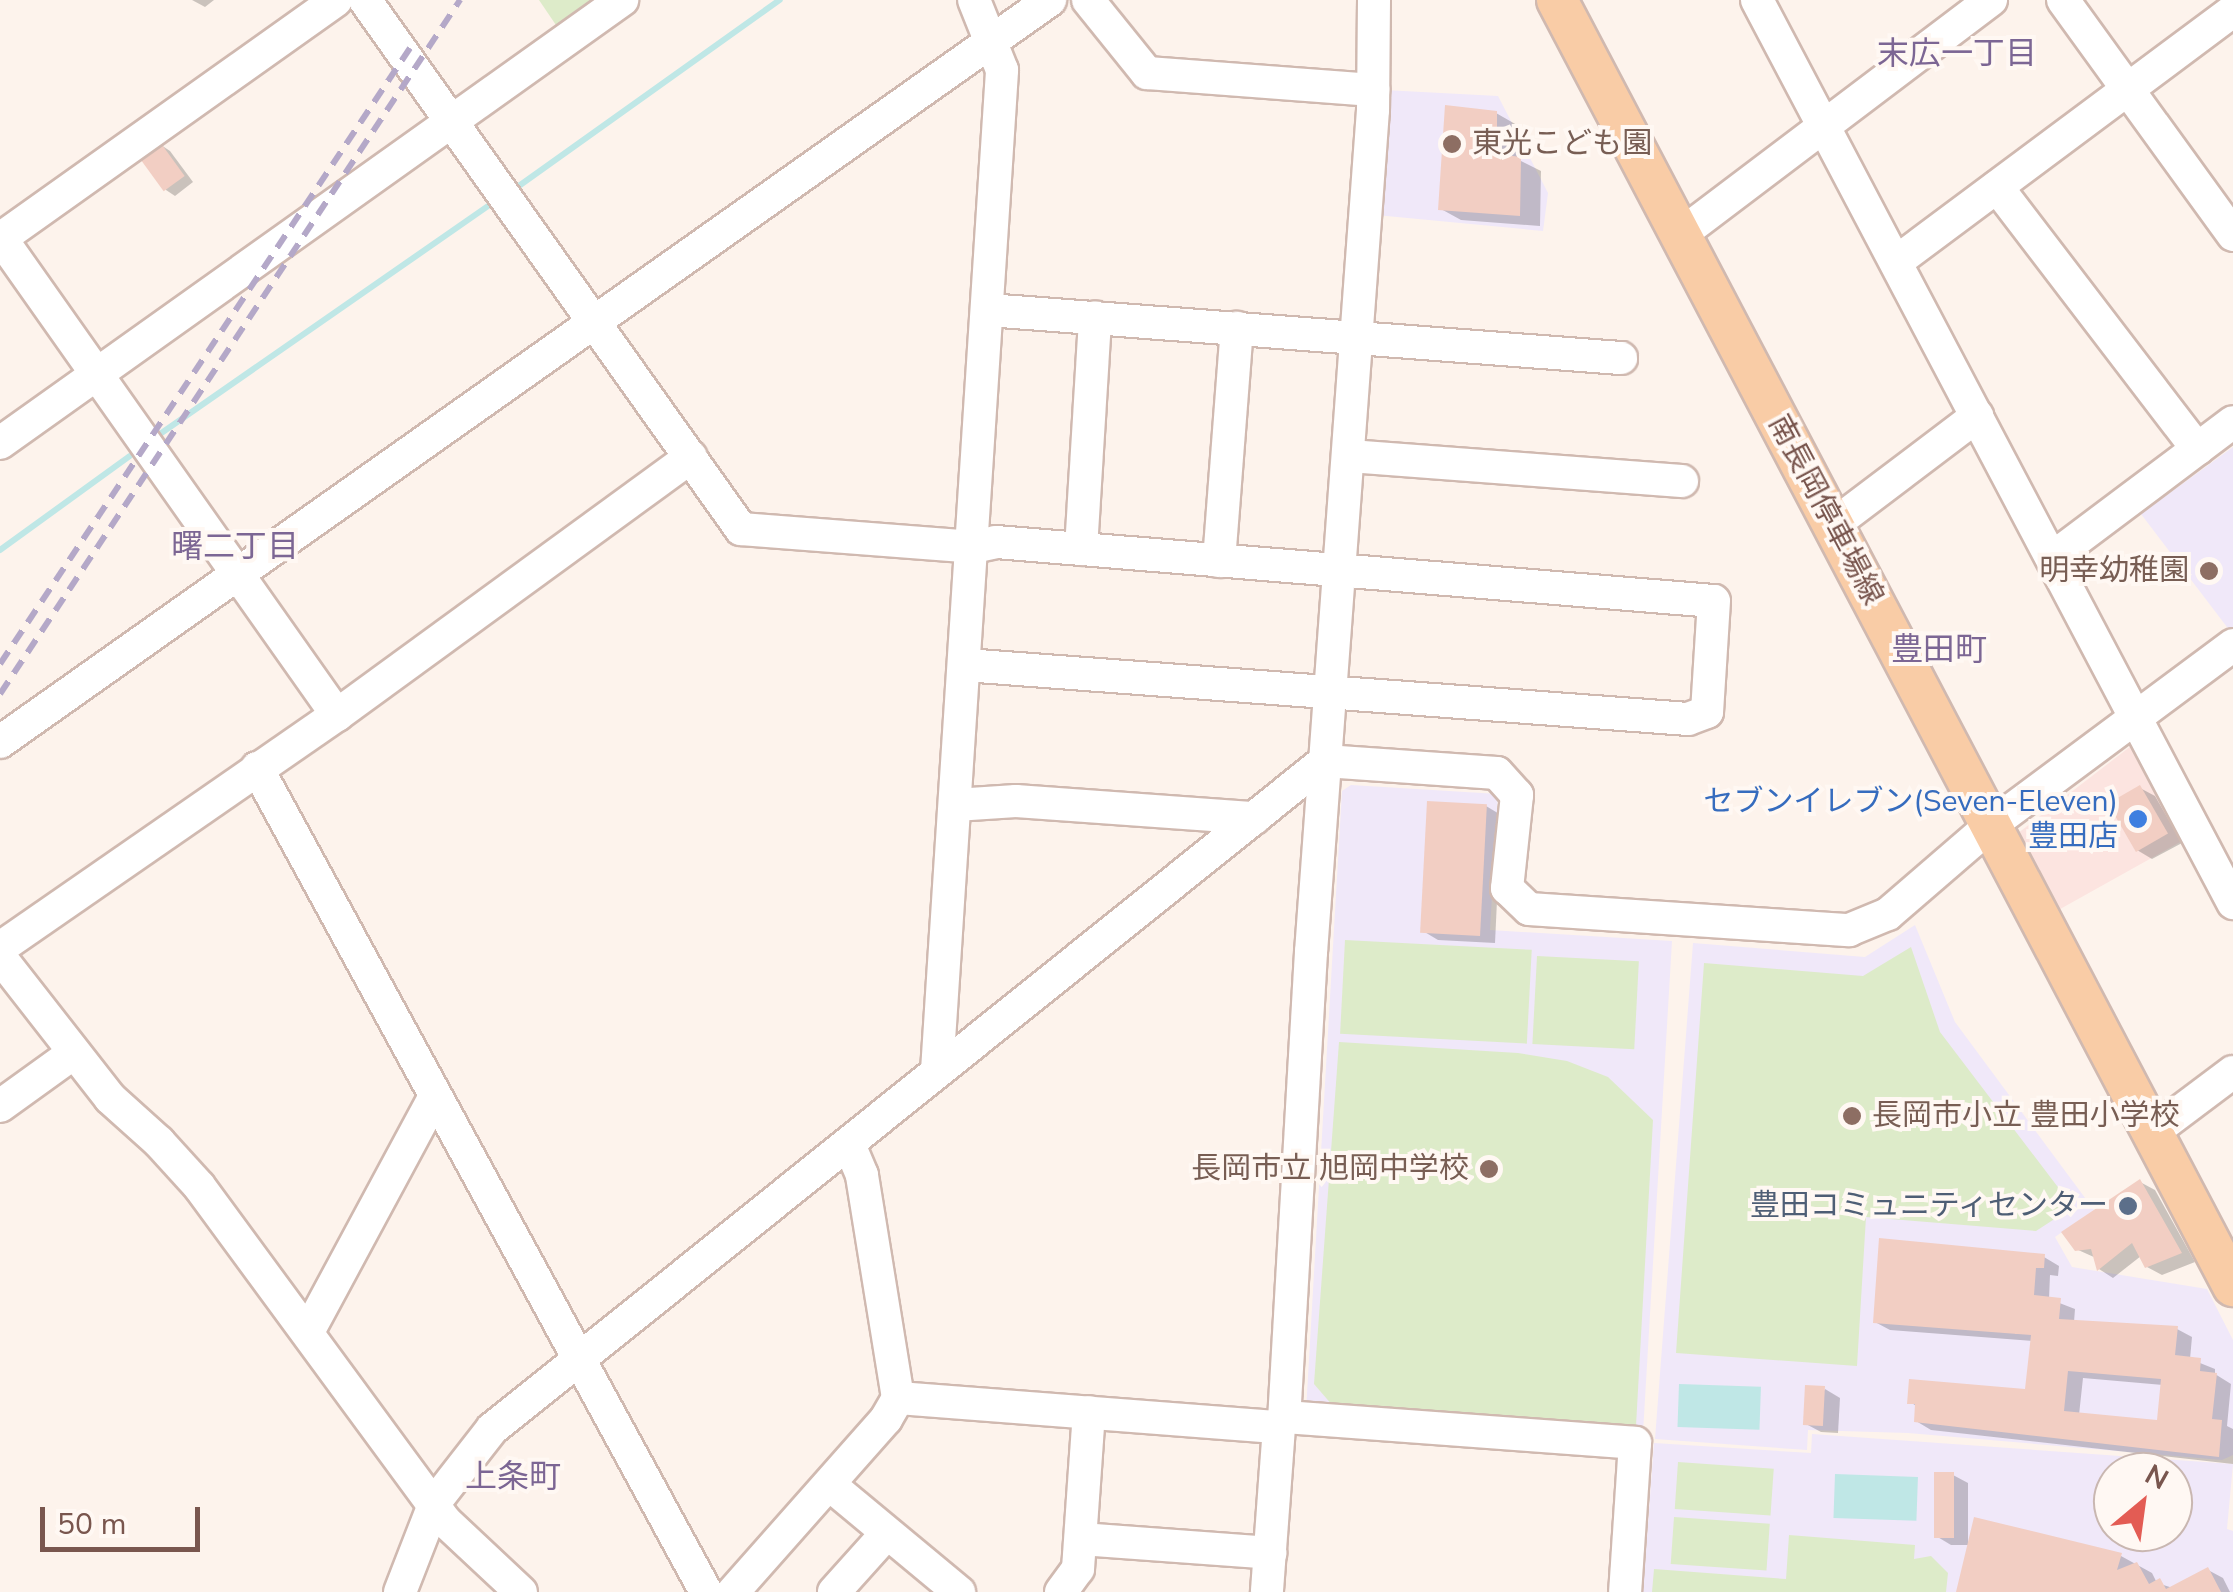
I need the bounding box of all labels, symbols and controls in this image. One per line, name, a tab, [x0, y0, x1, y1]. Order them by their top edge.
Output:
district label: 末広一丁目	[1877, 35, 2037, 73]
place label: 東光こども園	[1472, 126, 1652, 162]
marker: 東光こども園	[1441, 133, 1463, 155]
street label: 南長岡停車場線	[1760, 409, 1890, 611]
district label: 曙二丁目	[171, 528, 299, 566]
place label: 明幸幼稚園	[2039, 553, 2189, 589]
marker: 明幸幼稚園	[2198, 560, 2220, 582]
district label: 豊田町	[1891, 631, 1987, 669]
place label: セブンイレブン(Seven-Eleven) 豊田店	[1704, 784, 2118, 854]
marker: セブンイレブン(Seven-Eleven) 豊田店	[2127, 808, 2149, 830]
place label: 長岡市小立 豊田小学校	[1872, 1098, 2180, 1134]
marker: 長岡市小立 豊田小学校	[1841, 1105, 1863, 1127]
place label: 長岡市立 旭岡中学校	[1191, 1151, 1469, 1187]
marker: 長岡市立 旭岡中学校	[1478, 1158, 1500, 1180]
place label: 豊田コミュニティセンター	[1748, 1188, 2108, 1224]
marker: 豊田コミュニティセンター	[2117, 1195, 2139, 1217]
north arrow	[2093, 1452, 2193, 1552]
text: N	[2138, 1456, 2175, 1499]
district label: 上条町	[465, 1458, 561, 1496]
scale bar	[45, 1487, 205, 1549]
text: 50 m	[57, 1504, 126, 1545]

